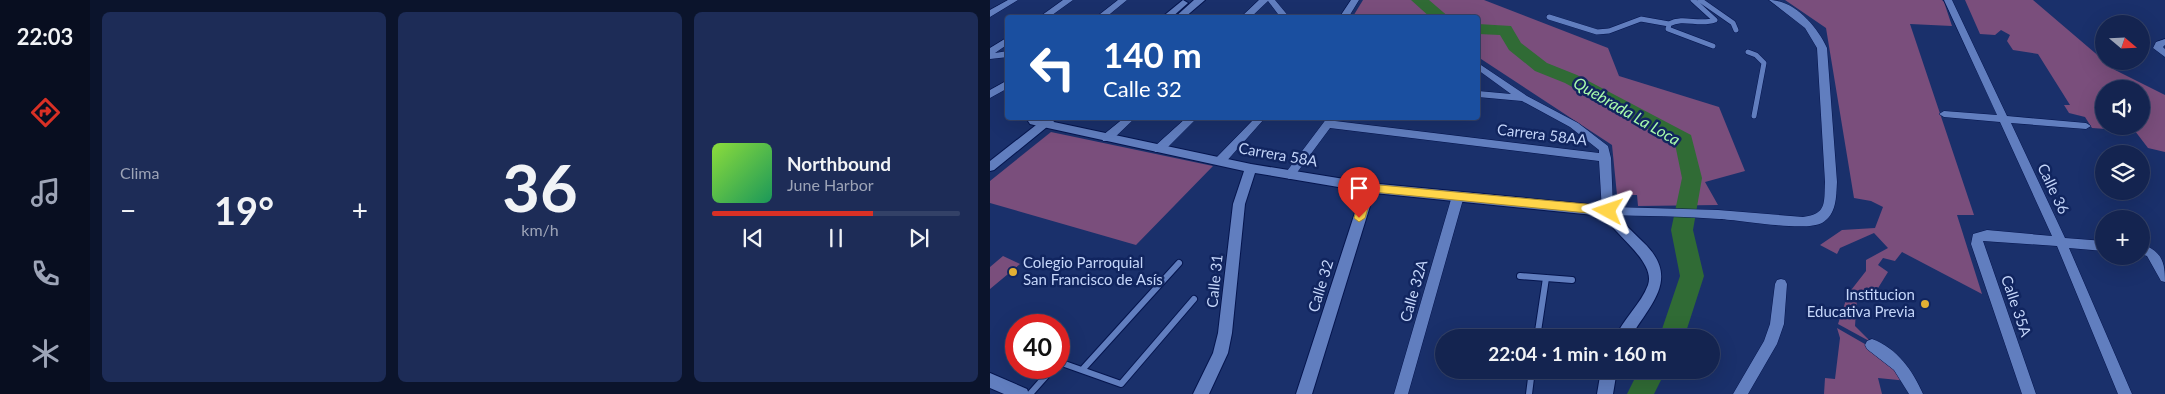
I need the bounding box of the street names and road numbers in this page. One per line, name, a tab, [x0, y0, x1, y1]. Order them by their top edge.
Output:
street label: Carrera 58AA	[1496, 120, 1589, 149]
street label: Carrera 58A	[1237, 138, 1320, 170]
street label: Calle 36	[2034, 160, 2074, 217]
street label: Calle 31	[1202, 253, 1226, 309]
street label: Calle 32	[1304, 257, 1337, 314]
street label: Calle 32A	[1396, 257, 1431, 324]
street label: Calle 35A	[1998, 273, 2036, 340]

